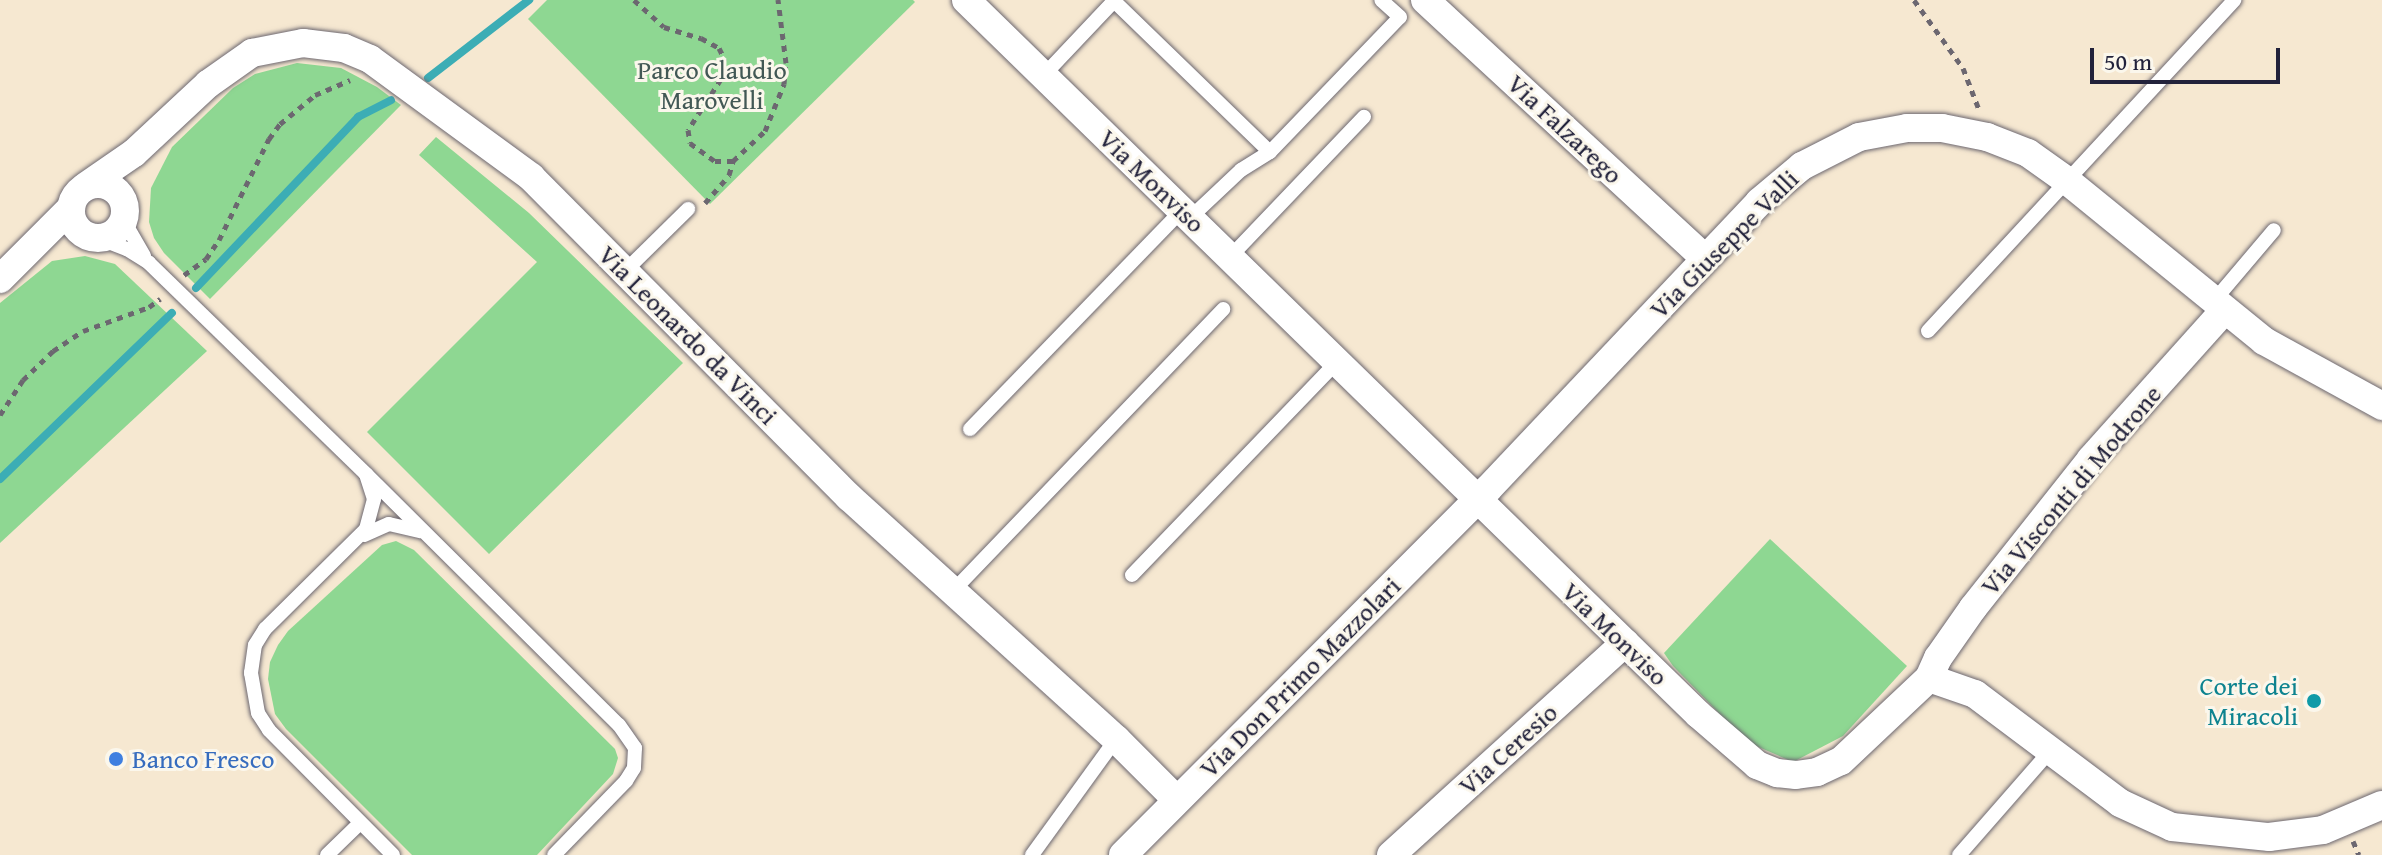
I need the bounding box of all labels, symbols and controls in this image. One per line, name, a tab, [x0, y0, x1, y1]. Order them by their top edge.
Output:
scale bar	[2094, 32, 2284, 82]
text: 50 m	[2104, 44, 2152, 79]
park label: Parco Claudio Marovelli	[637, 54, 787, 116]
street label: Via Falzarego	[1501, 68, 1629, 190]
street label: Via Monviso	[1092, 123, 1212, 239]
street label: Via Giuseppe Valli	[1643, 163, 1805, 325]
street label: Via Leonardo da Vinci	[592, 239, 784, 431]
street label: Via Visconti di Modrone	[1974, 379, 2168, 601]
street label: Via Don Primo Mazzolari	[1193, 570, 1407, 784]
street label: Via Monviso	[1555, 576, 1675, 692]
place label: Corte dei Miracoli	[2199, 670, 2298, 732]
marker: Corte dei Miracoli	[2305, 692, 2323, 710]
street label: Via Ceresio	[1452, 697, 1564, 801]
place label: Banco Fresco	[132, 743, 274, 775]
marker: Banco Fresco	[107, 750, 125, 768]

